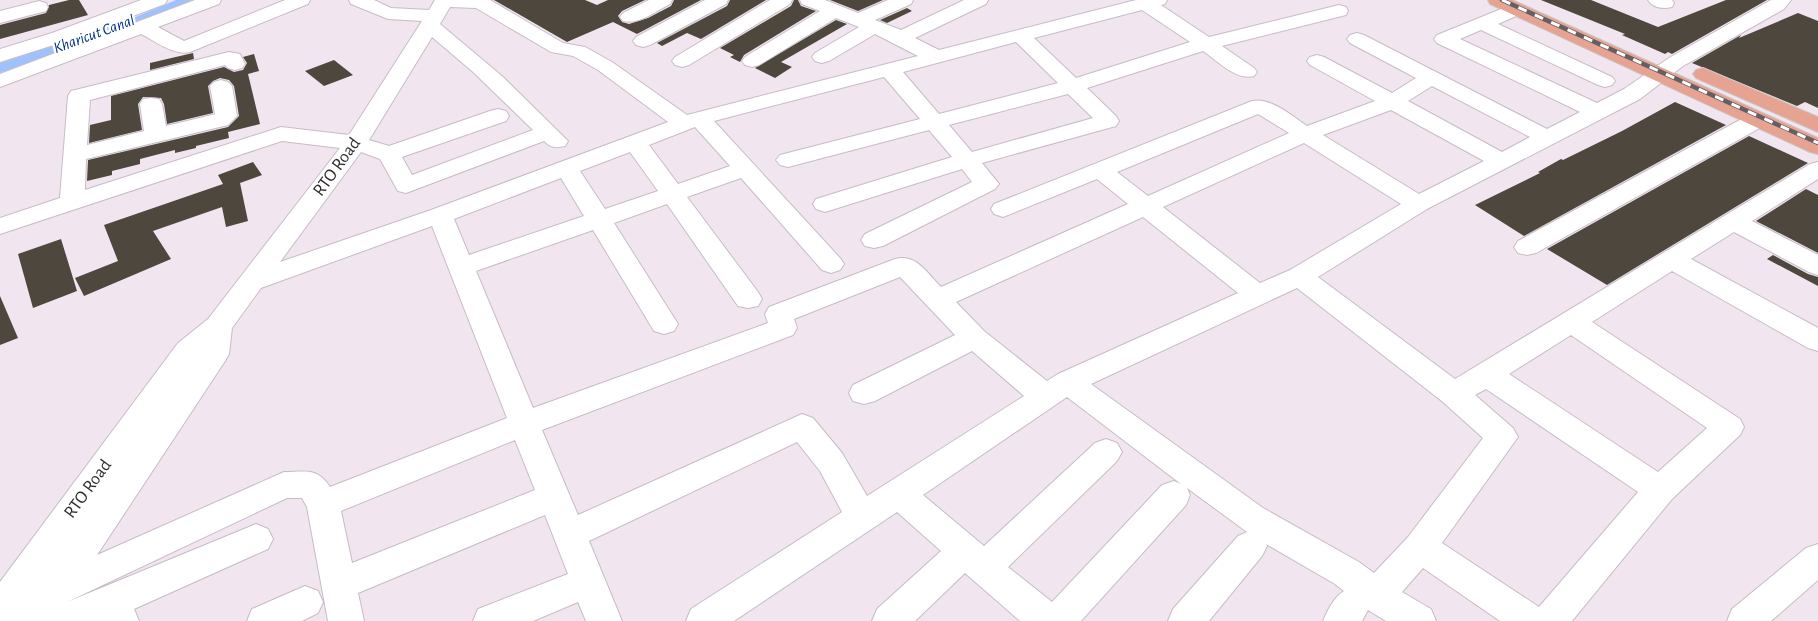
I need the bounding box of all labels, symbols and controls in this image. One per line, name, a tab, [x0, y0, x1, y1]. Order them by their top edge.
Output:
water label: Kharicut Canal	[51, 12, 137, 56]
street label: RTO Road	[310, 134, 364, 200]
street label: RTO Road	[61, 456, 115, 522]

